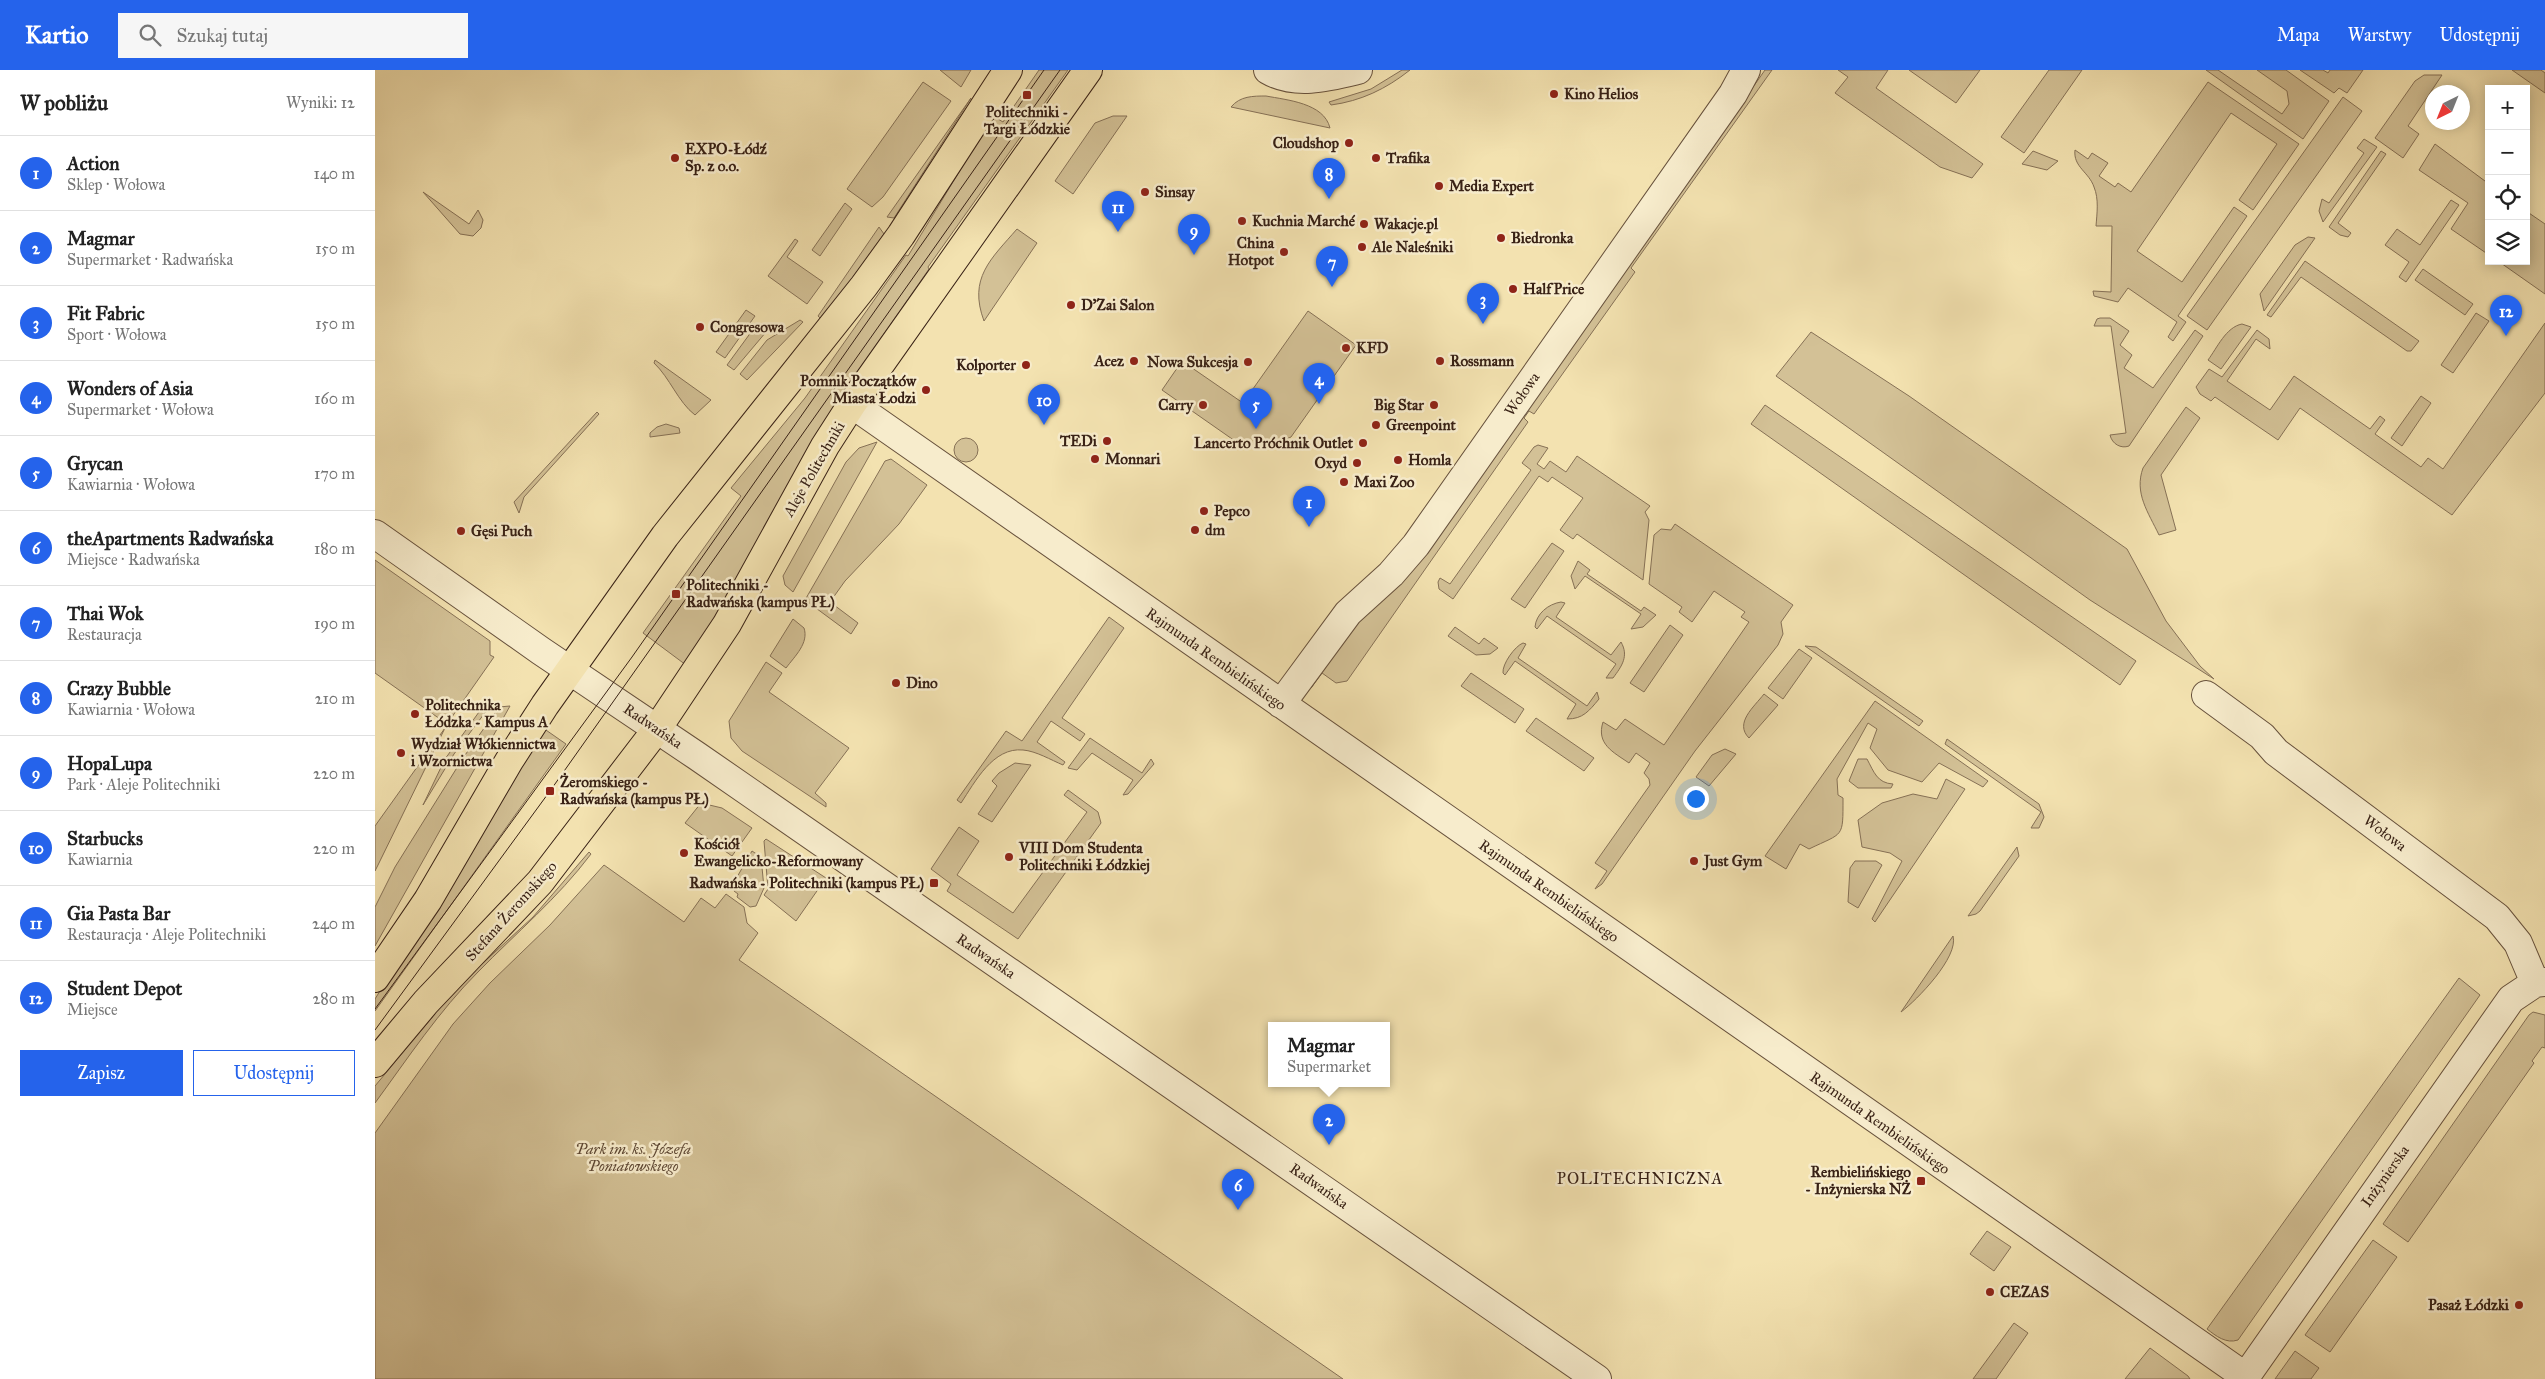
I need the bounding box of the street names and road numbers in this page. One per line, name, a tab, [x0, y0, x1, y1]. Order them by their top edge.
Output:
street label: Wołowa	[1501, 368, 1544, 419]
street label: Aleje Politechniki	[779, 418, 849, 521]
street label: Rajmunda Rembielińskiego	[1143, 604, 1290, 714]
street label: Radwańska	[620, 700, 686, 753]
street label: Wołowa	[2360, 811, 2410, 855]
street label: Rajmunda Rembielińskiego	[1476, 836, 1623, 946]
street label: Stefana Żeromskiego	[461, 857, 561, 965]
street label: Radwańska	[953, 930, 1019, 983]
street label: Rajmunda Rembielińskiego	[1807, 1068, 1954, 1178]
street label: Inżynierska	[2357, 1141, 2413, 1210]
street label: Radwańska	[1286, 1159, 1352, 1213]

